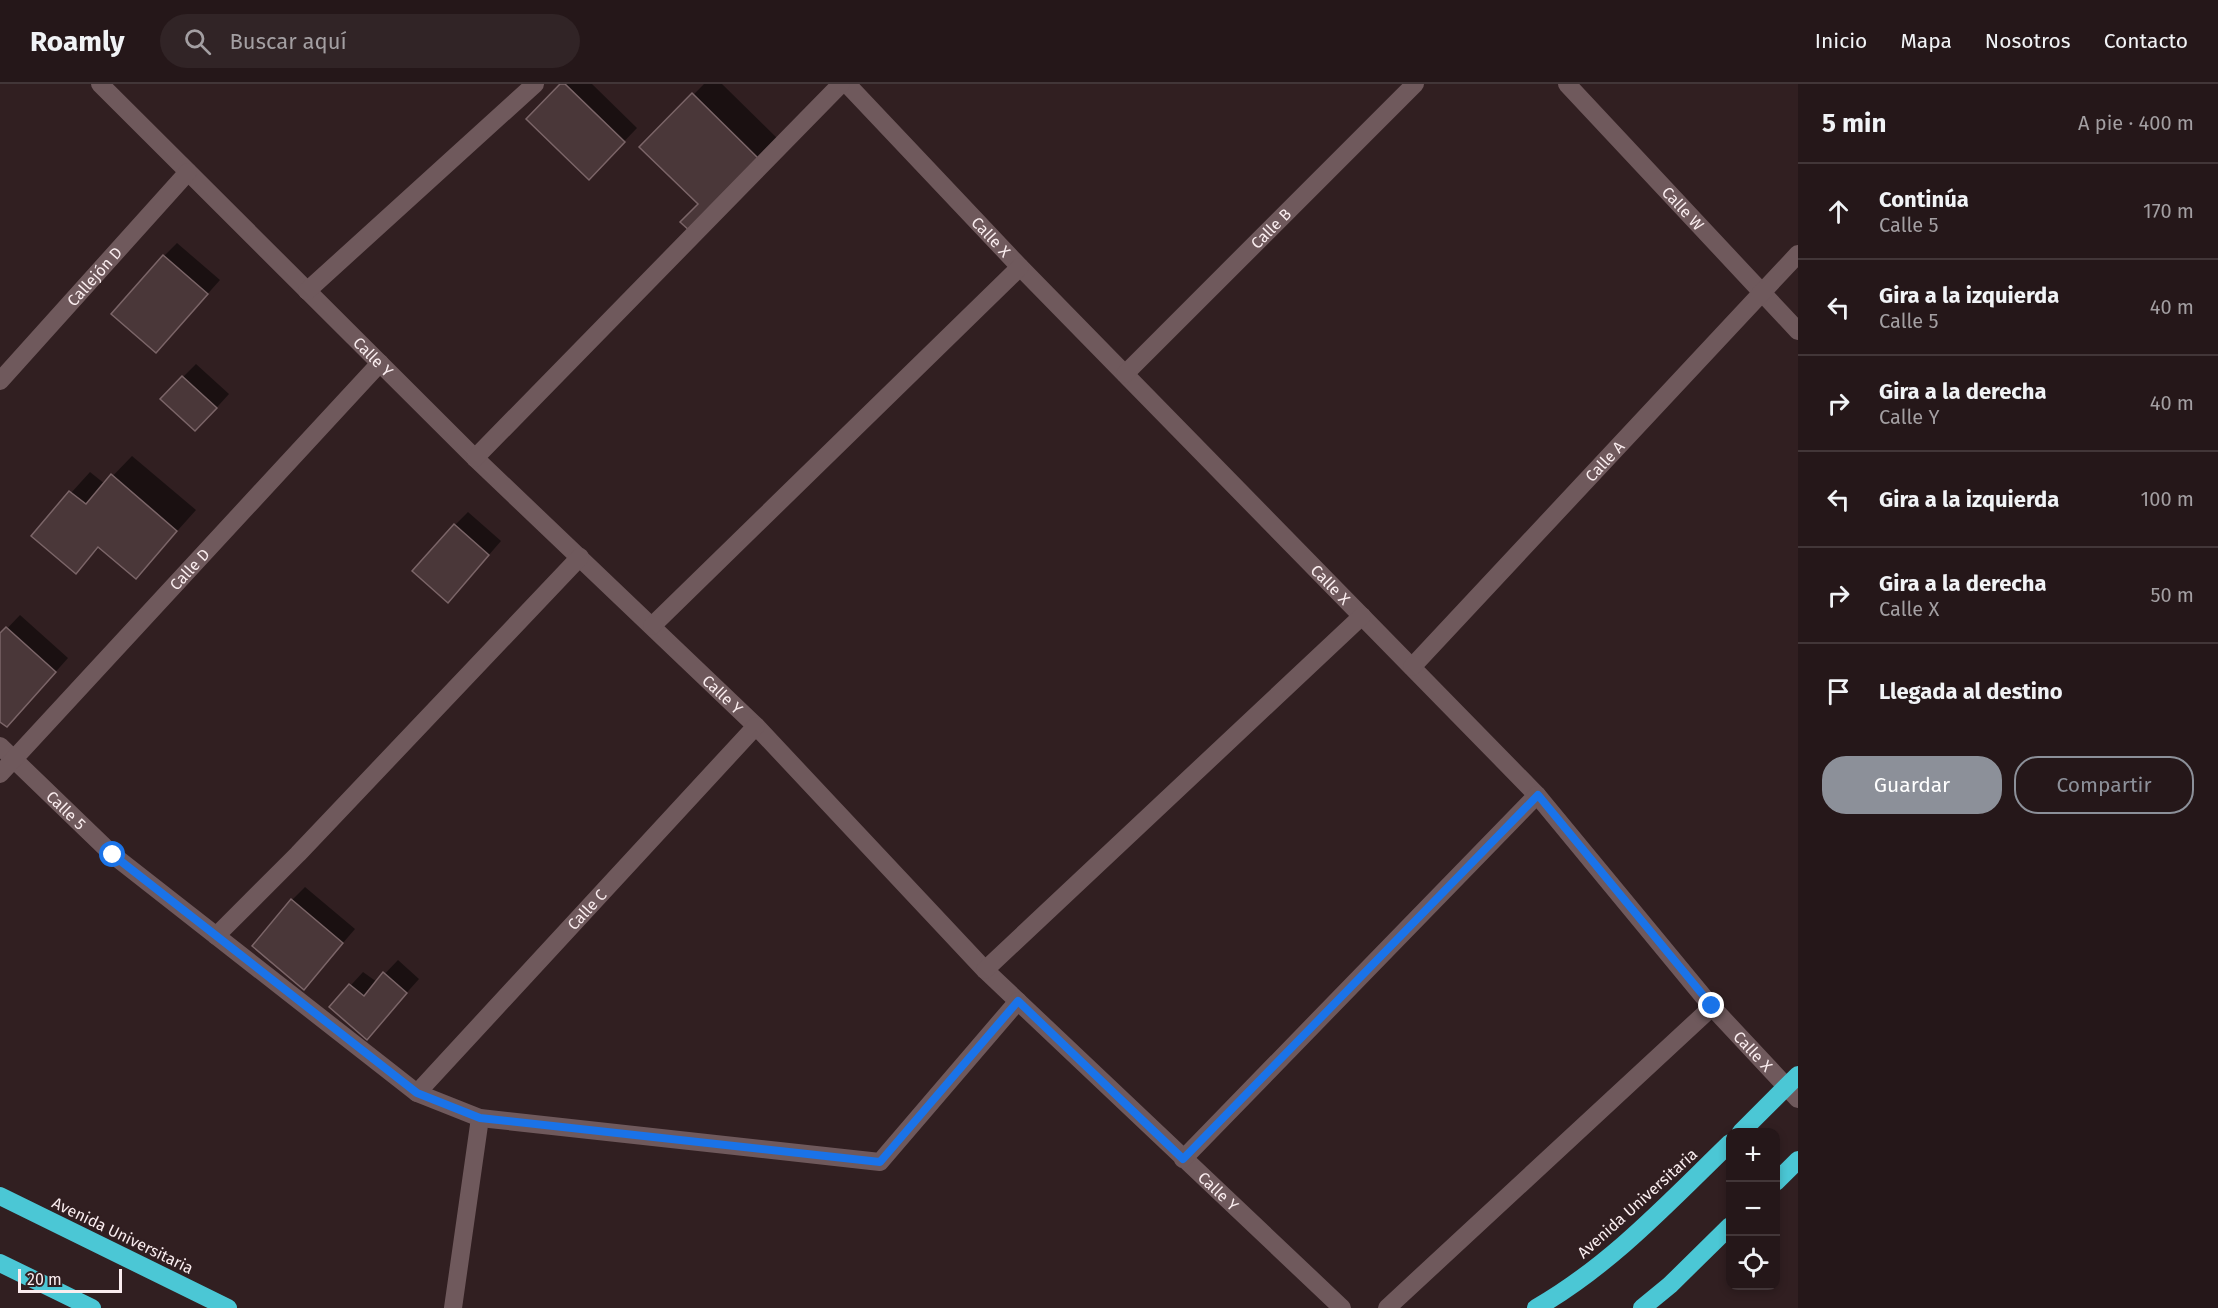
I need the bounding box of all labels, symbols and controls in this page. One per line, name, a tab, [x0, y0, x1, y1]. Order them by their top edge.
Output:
search box	[160, 14, 580, 68]
text: Roamly	[30, 25, 124, 58]
icon: search	[181, 25, 214, 58]
text: Buscar aquí	[229, 28, 347, 55]
text: Inicio	[1815, 28, 1867, 54]
text: Mapa	[1900, 28, 1952, 54]
text: Nosotros	[1985, 28, 2071, 54]
text: Contacto	[2104, 28, 2188, 54]
text: 5 min	[1822, 108, 1886, 139]
text: A pie · 400 m	[2078, 111, 2194, 135]
street label: Calle W	[1658, 183, 1708, 234]
text: Continúa	[1879, 186, 1969, 213]
icon: ahead	[1822, 195, 1855, 228]
text: 170 m	[2143, 199, 2194, 223]
street label: Calle B	[1247, 204, 1295, 253]
street label: Calle X	[967, 213, 1015, 261]
text: Calle 5	[1879, 213, 1939, 237]
street label: Callejón D	[63, 243, 126, 310]
text: Gira a la izquierda	[1879, 282, 2059, 309]
icon: left	[1822, 291, 1855, 324]
text: 40 m	[2150, 295, 2194, 319]
text: Calle 5	[1879, 309, 1939, 333]
street label: Calle Y	[349, 333, 397, 381]
text: Gira a la derecha	[1879, 378, 2047, 405]
icon: right	[1822, 387, 1855, 420]
text: 40 m	[2150, 391, 2194, 415]
text: Calle Y	[1879, 405, 1940, 429]
street label: Calle A	[1581, 436, 1629, 486]
icon: left	[1822, 483, 1855, 516]
text: Gira a la izquierda	[1879, 486, 2059, 513]
text: 100 m	[2141, 487, 2194, 511]
street label: Calle D	[166, 545, 214, 594]
street label: Calle X	[1307, 561, 1354, 609]
text: Gira a la derecha	[1879, 570, 2047, 597]
icon: right	[1822, 579, 1855, 612]
text: 50 m	[2150, 583, 2194, 607]
text: Calle X	[1879, 597, 1939, 621]
street label: Calle Y	[698, 671, 747, 718]
icon: arrive	[1822, 675, 1855, 708]
text: Llegada al destino	[1879, 678, 2063, 705]
button: Guardar	[1822, 756, 2002, 814]
button: Compartir	[2014, 756, 2194, 814]
street label: Calle 5	[42, 787, 90, 834]
route start	[99, 841, 125, 867]
street label: Calle C	[564, 885, 610, 934]
route end	[1698, 992, 1724, 1018]
street label: Calle X	[1729, 1027, 1776, 1076]
map controls	[1726, 1128, 1780, 1290]
button: +	[1726, 1128, 1780, 1182]
street label: Avenida Universitaria	[1573, 1145, 1701, 1262]
street label: Calle Y	[1194, 1168, 1242, 1215]
button: −	[1726, 1182, 1780, 1236]
street label: Avenida Universitaria	[49, 1193, 197, 1278]
button: locate	[1726, 1236, 1780, 1290]
scale bar	[18, 1266, 122, 1294]
text: 20 m	[27, 1270, 62, 1289]

